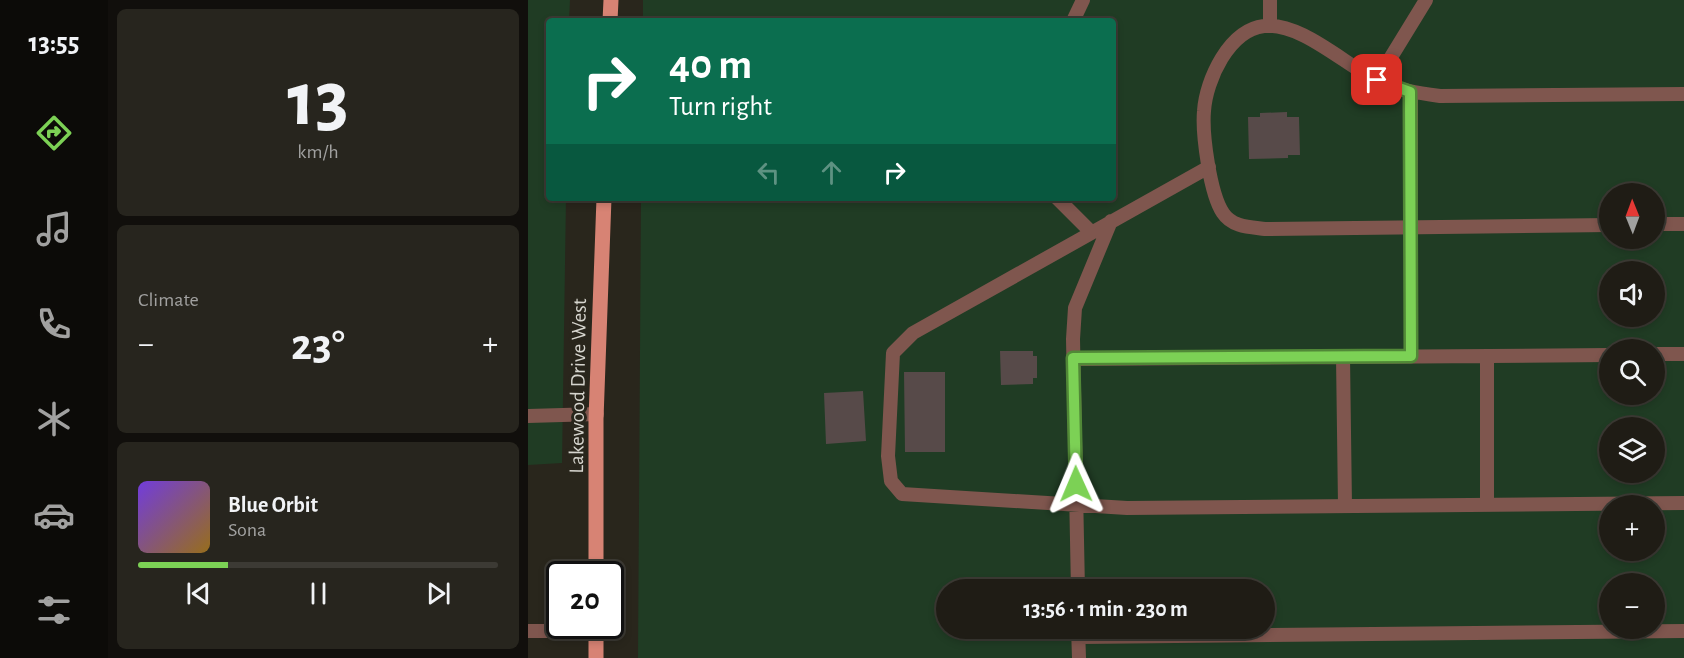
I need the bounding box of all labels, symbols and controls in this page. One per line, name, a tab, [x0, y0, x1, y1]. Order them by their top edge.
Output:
text: 13:55	[29, 29, 79, 56]
icon: right	[570, 42, 648, 120]
text: 40 m	[669, 44, 752, 86]
pin	[1351, 54, 1402, 105]
text: 13	[287, 62, 349, 140]
icon: arrive	[1360, 63, 1393, 96]
text: Turn right	[669, 93, 772, 120]
icon: directions	[33, 112, 75, 154]
text: km/h	[297, 142, 339, 162]
icon: left	[752, 156, 785, 189]
icon: ahead	[815, 156, 848, 189]
icon: right	[878, 156, 911, 189]
north arrow	[1599, 183, 1665, 249]
map controls	[1599, 183, 1665, 639]
icon: music	[33, 208, 75, 250]
button: sound	[1599, 261, 1665, 327]
text: Climate	[138, 290, 199, 310]
street label: Lakewood Drive West	[566, 298, 590, 474]
icon: phone	[33, 303, 75, 345]
text: 23°	[291, 323, 345, 368]
text: −	[138, 328, 154, 361]
text: +	[482, 328, 498, 361]
button: search	[1599, 339, 1665, 405]
icon: climate	[33, 398, 75, 440]
button: layers	[1599, 417, 1665, 483]
position arrow	[1044, 452, 1108, 516]
icon: car	[33, 494, 75, 536]
text: Blue Orbit	[228, 494, 318, 516]
button: +	[1599, 495, 1665, 561]
text: Sona	[228, 520, 266, 540]
speed limit sign: 20	[546, 561, 624, 639]
button: −	[1599, 573, 1665, 639]
icon: previous	[182, 577, 215, 610]
icon: pause	[302, 577, 335, 610]
icon: next	[422, 577, 455, 610]
icon: filters	[33, 589, 75, 631]
text: 13:56 · 1 min · 230 m	[1023, 598, 1188, 620]

